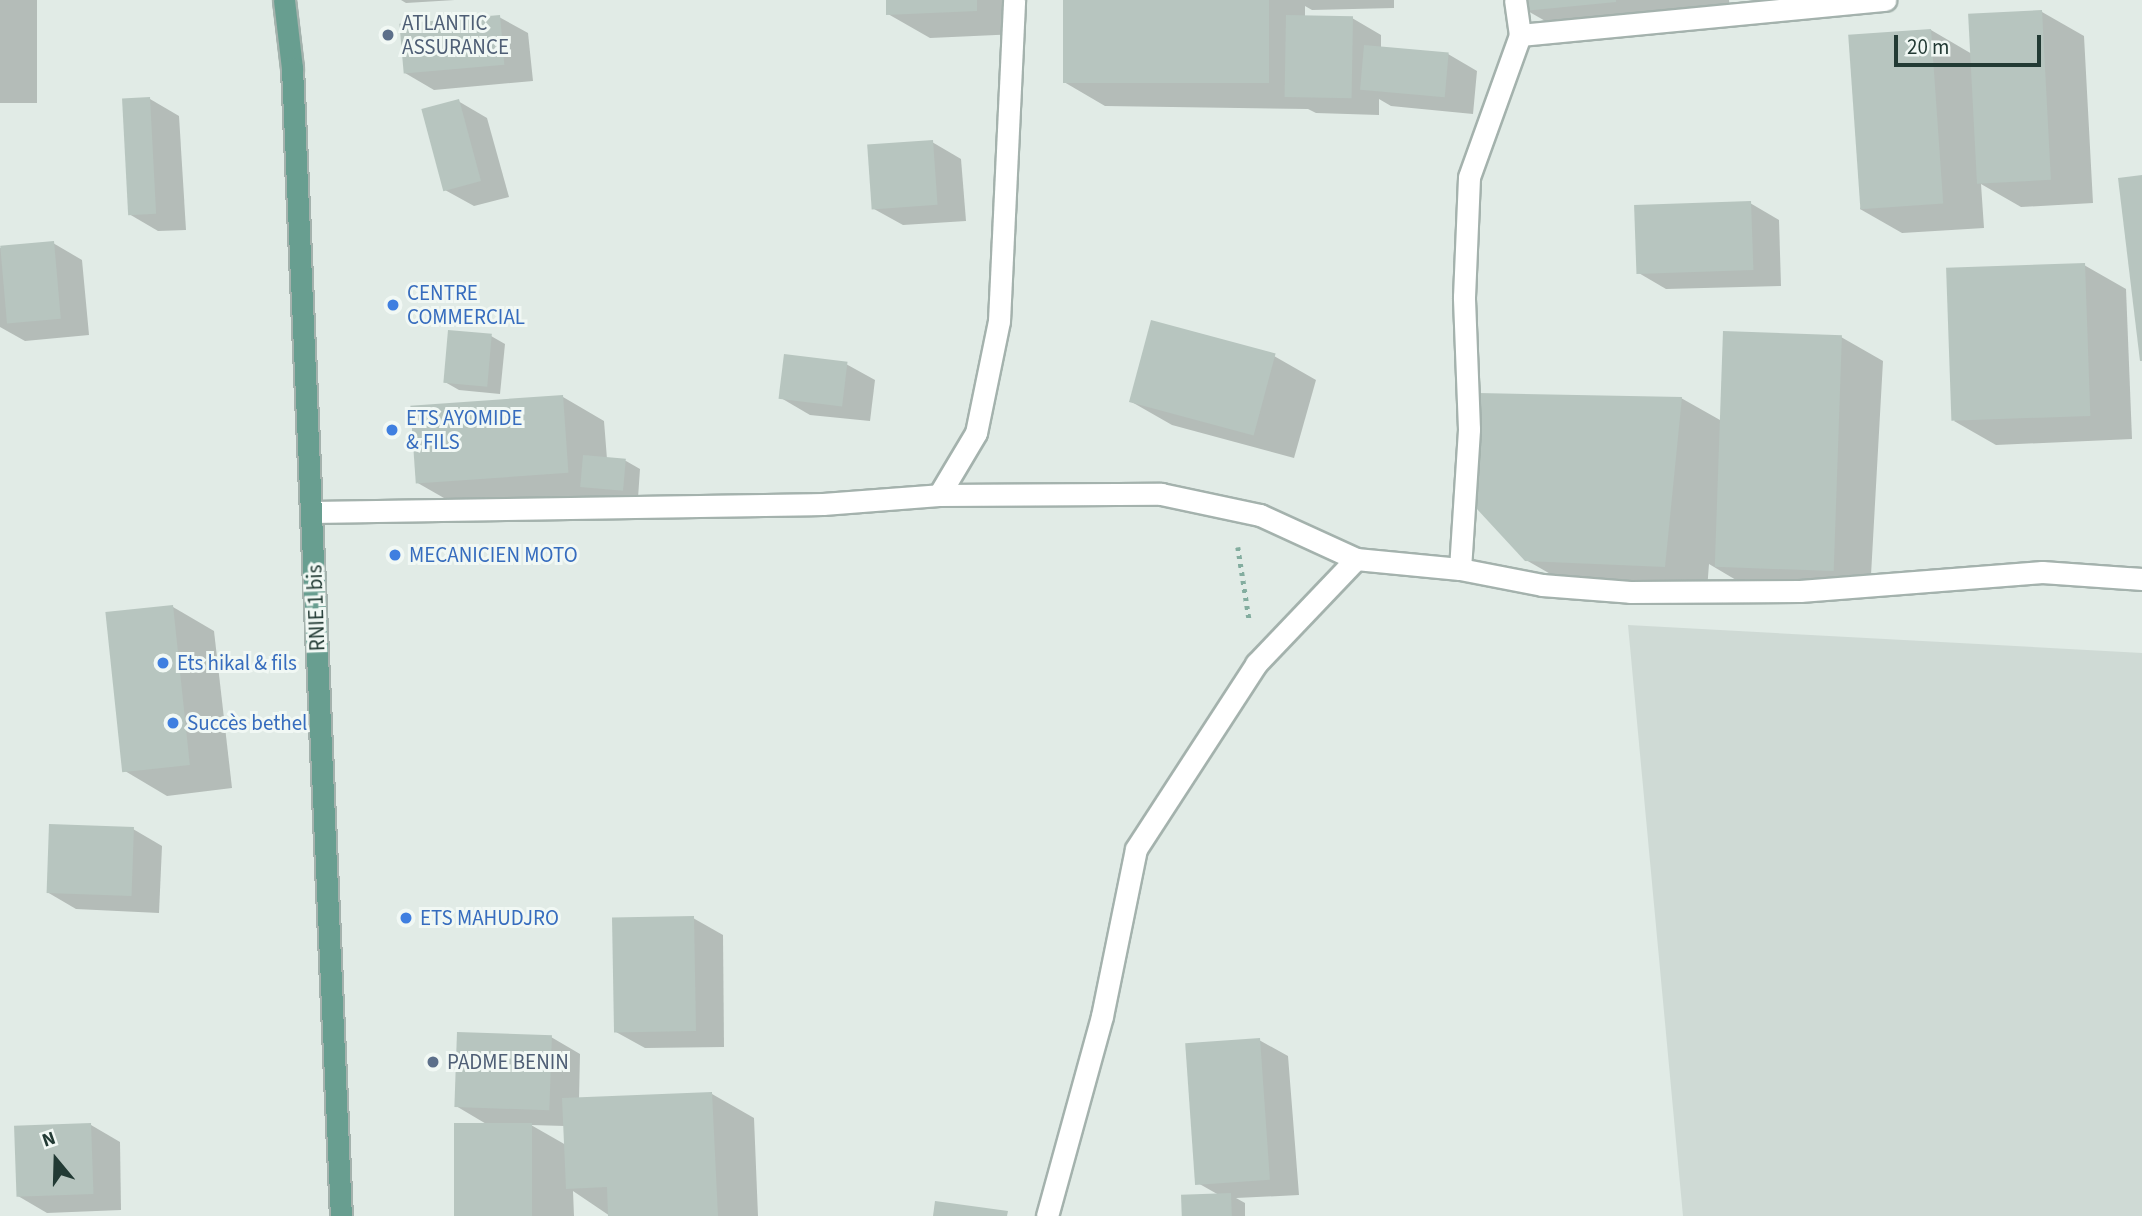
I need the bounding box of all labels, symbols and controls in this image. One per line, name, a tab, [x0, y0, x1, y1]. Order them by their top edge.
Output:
place label: ATLANTIC ASSURANCE	[402, 10, 509, 60]
scale bar	[1897, 21, 2044, 65]
marker: ATLANTIC ASSURANCE	[380, 27, 396, 43]
text: 20 m	[1907, 32, 1949, 62]
place label: CENTRE COMMERCIAL	[407, 280, 525, 330]
marker: CENTRE COMMERCIAL	[385, 297, 401, 313]
place label: ETS AYOMIDE & FILS	[406, 405, 522, 455]
marker: ETS AYOMIDE & FILS	[384, 422, 400, 438]
place label: MECANICIEN MOTO	[409, 542, 578, 568]
marker: MECANICIEN MOTO	[387, 547, 403, 563]
street label: RNIE 1 bis	[302, 564, 330, 652]
place label: Ets hikal & fils	[177, 650, 297, 676]
marker: Ets hikal & fils	[155, 655, 171, 671]
place label: Succès bethel	[187, 710, 307, 736]
marker: Succès bethel	[165, 715, 181, 731]
place label: ETS MAHUDJRO	[420, 905, 559, 931]
marker: ETS MAHUDJRO	[398, 910, 414, 926]
place label: PADME BENIN	[447, 1049, 569, 1075]
marker: PADME BENIN	[425, 1054, 441, 1070]
north arrow	[21, 1125, 91, 1195]
text: N	[39, 1125, 59, 1154]

